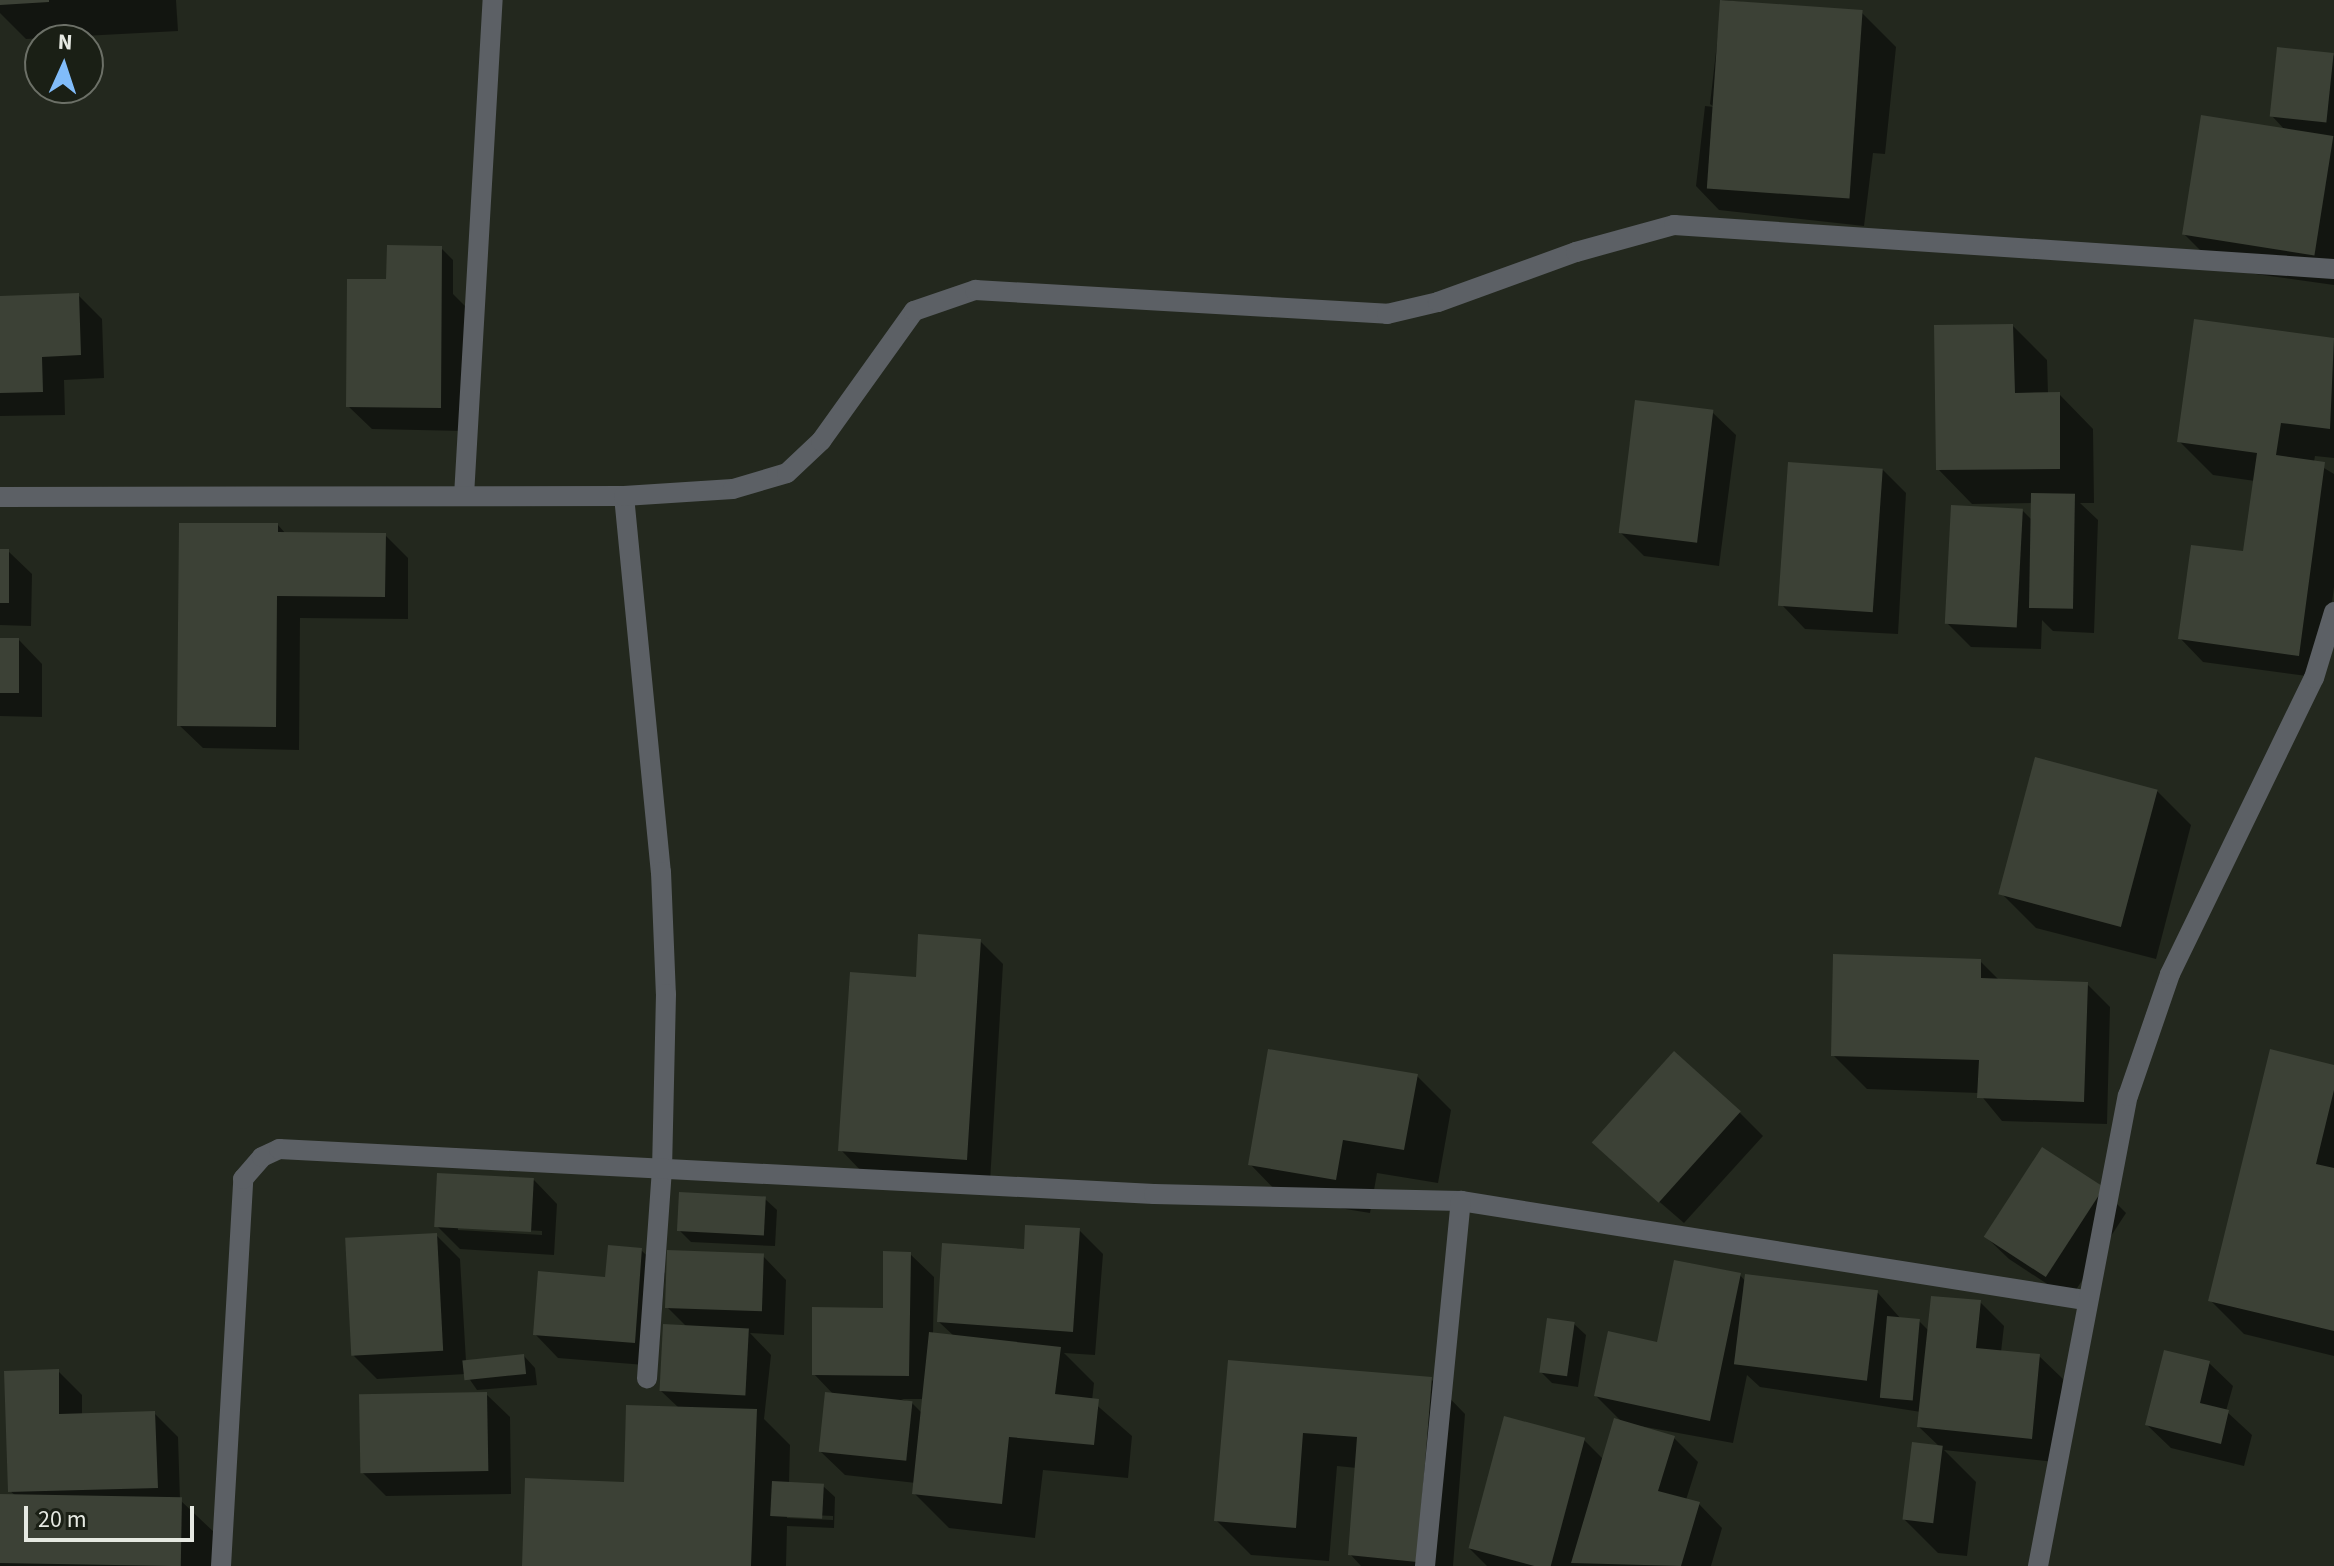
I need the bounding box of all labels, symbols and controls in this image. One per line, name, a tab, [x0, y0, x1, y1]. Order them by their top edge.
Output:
north arrow	[24, 24, 104, 104]
text: N	[57, 26, 73, 58]
scale bar	[28, 1490, 198, 1540]
text: 20 m	[38, 1502, 87, 1537]

